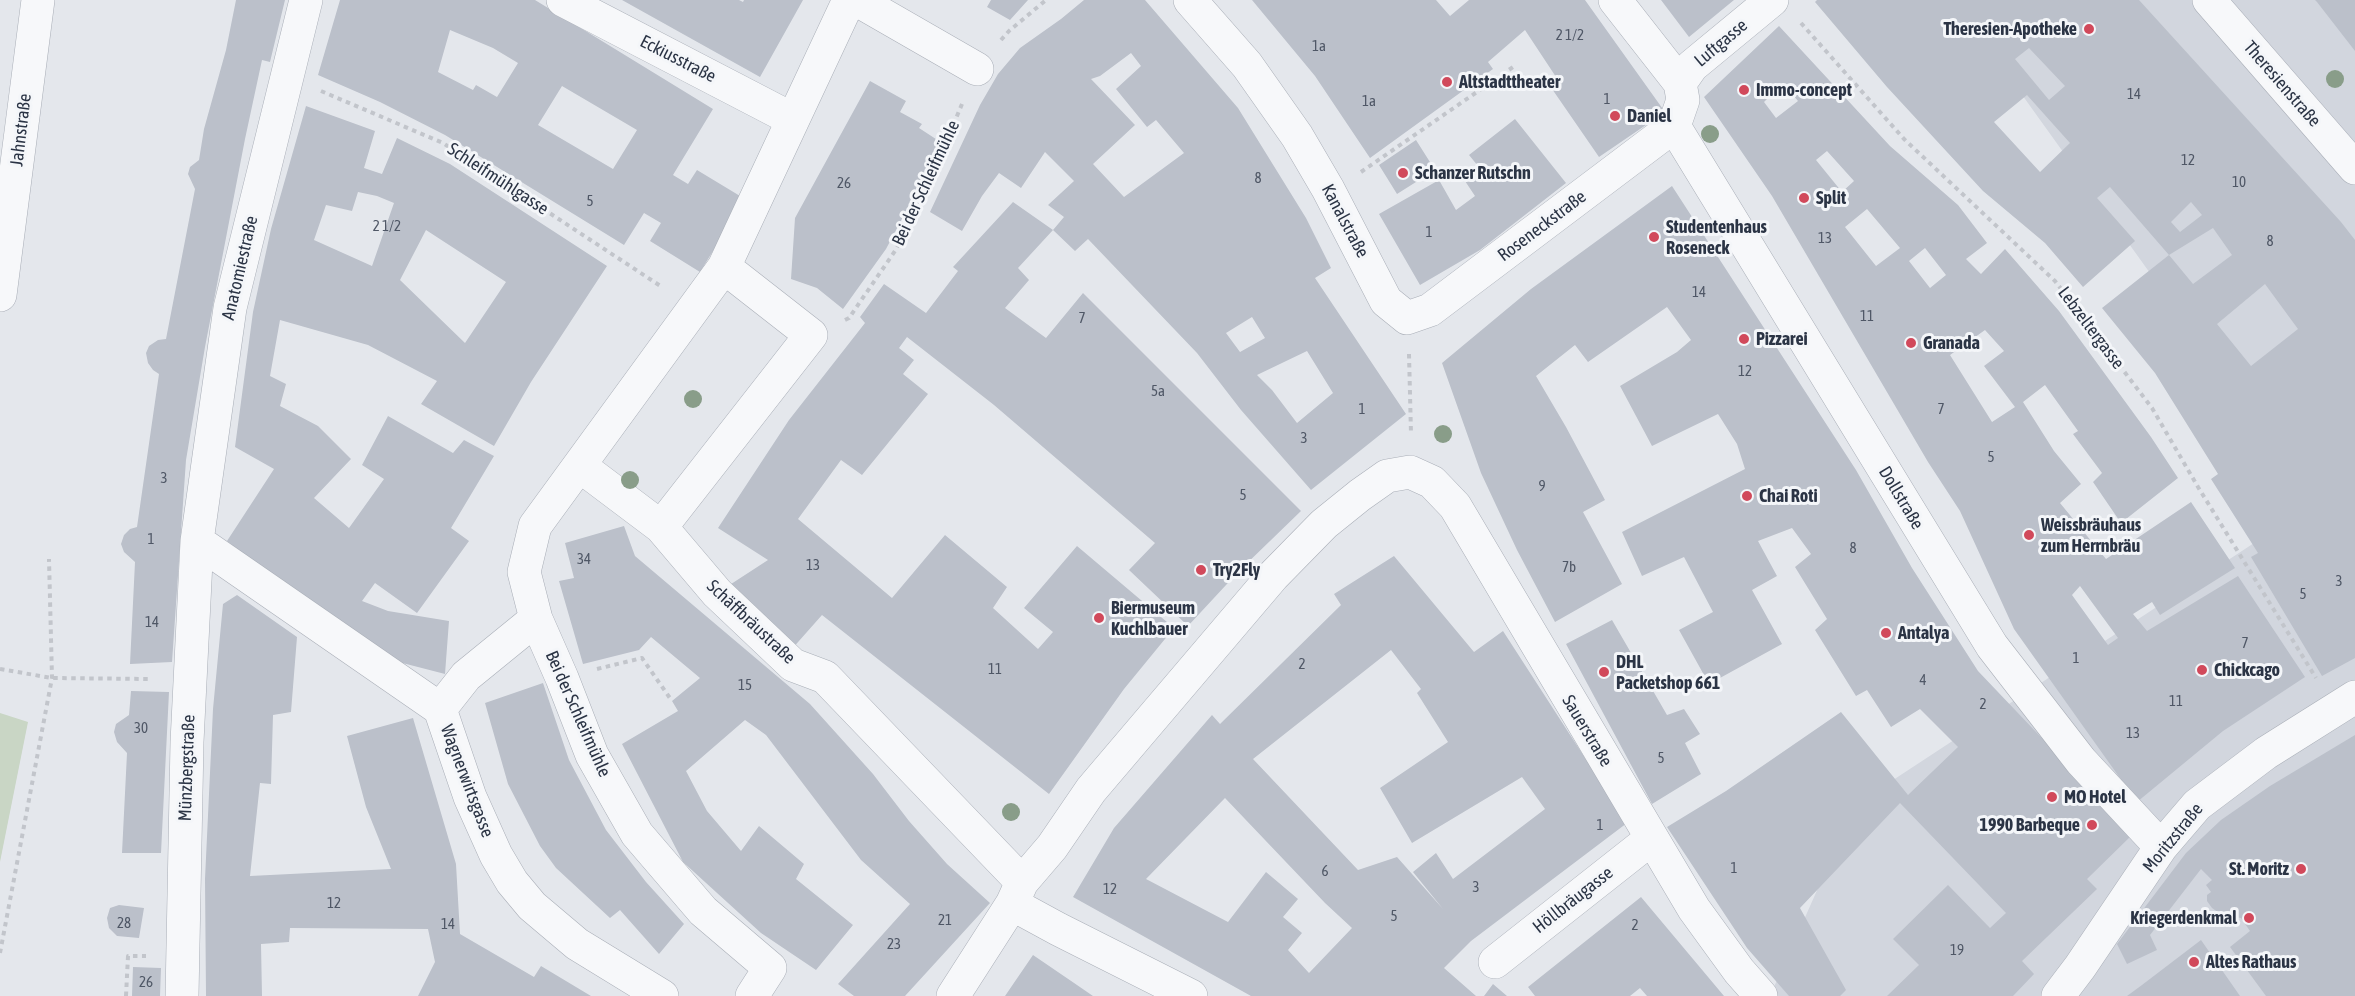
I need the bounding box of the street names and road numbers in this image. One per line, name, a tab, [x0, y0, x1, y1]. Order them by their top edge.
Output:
street label: Luftgasse	[1690, 15, 1752, 71]
street label: Eckiusstraße	[636, 31, 720, 87]
street label: Theresienstraße	[2239, 37, 2325, 131]
street label: Jahnstraße	[6, 92, 36, 168]
street label: Bei der Schleifmühle	[888, 117, 964, 249]
street label: Schleifmühlgasse	[443, 138, 553, 220]
street label: Kanalstraße	[1317, 181, 1373, 261]
street label: Roseneckstraße	[1494, 186, 1590, 266]
street label: Anatomiestraße	[218, 214, 262, 322]
street label: Lebzeltergasse	[2053, 283, 2129, 373]
street label: Dollstraße	[1874, 463, 1928, 533]
street label: Schäffbräustraße	[702, 576, 800, 668]
street label: Bei der Schleifmühle	[541, 648, 615, 780]
street label: Sauerstraße	[1557, 691, 1617, 771]
street label: Münzbergstraße	[174, 714, 200, 822]
street label: Wagnerwirtsgasse	[436, 722, 498, 840]
street label: Moritzstraße	[2138, 799, 2208, 877]
street label: Höllbräugasse	[1529, 862, 1617, 938]

